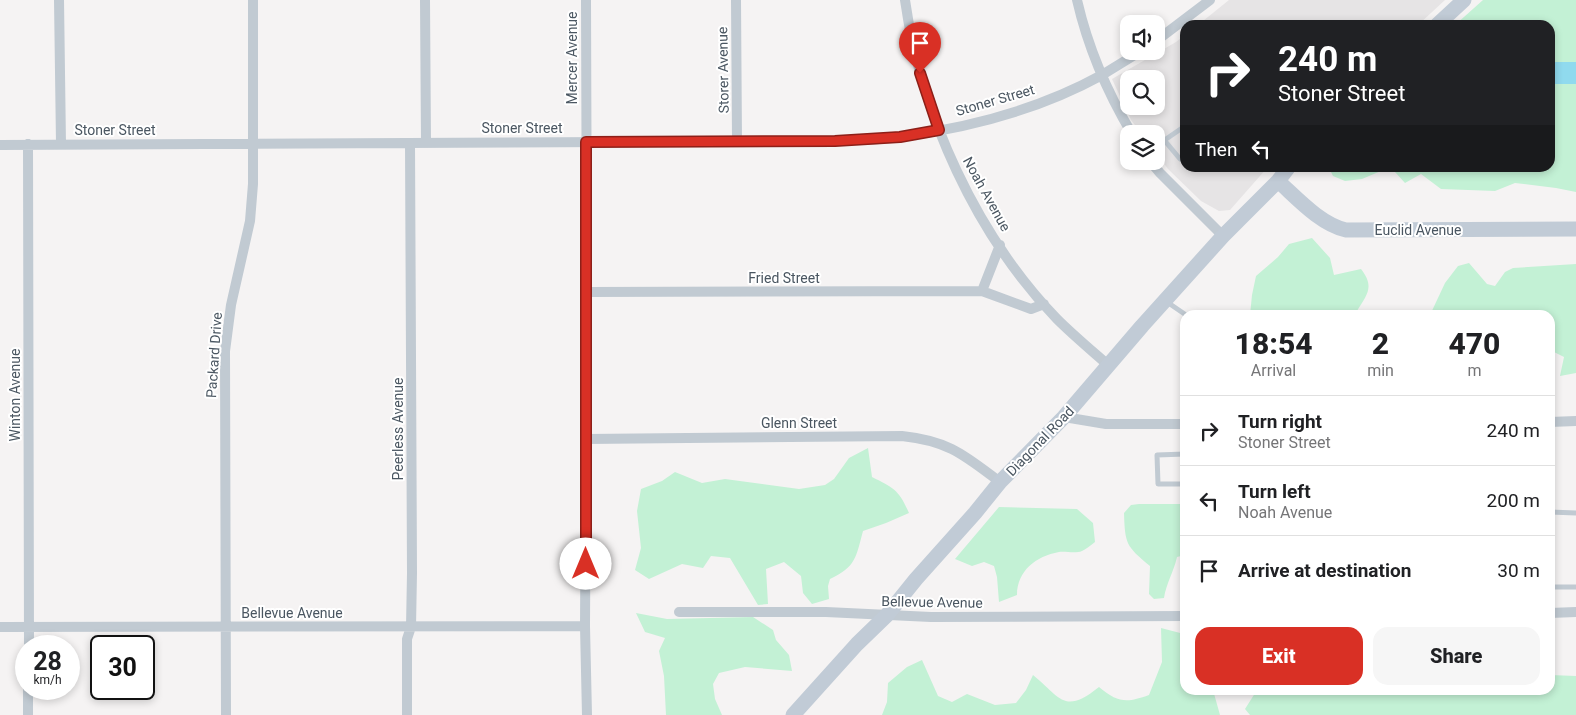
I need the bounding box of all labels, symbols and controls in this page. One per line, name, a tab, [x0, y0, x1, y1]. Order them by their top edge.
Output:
street label: Mercer Avenue	[564, 11, 580, 105]
map controls	[1120, 15, 1165, 170]
button: sound	[1120, 15, 1165, 60]
pin	[899, 22, 941, 73]
street label: Storer Avenue	[714, 26, 732, 114]
icon: arrive	[906, 29, 934, 57]
text: 240 m	[1278, 39, 1377, 80]
icon: right	[1195, 40, 1260, 105]
button: search	[1120, 70, 1165, 115]
street label: Stoner Street	[954, 81, 1037, 119]
text: Stoner Street	[1278, 81, 1405, 106]
street label: Stoner Street	[481, 120, 563, 136]
street label: Stoner Street	[74, 122, 156, 138]
button: layers	[1120, 125, 1165, 170]
icon: left	[1247, 135, 1275, 163]
text: Then	[1195, 138, 1237, 161]
street label: Noah Avenue	[960, 154, 1014, 234]
street label: Euclid Avenue	[1375, 222, 1461, 238]
street label: Fried Street	[748, 270, 820, 286]
street label: Packard Drive	[203, 312, 225, 398]
text: 18:54	[1235, 326, 1313, 361]
text: 2	[1372, 326, 1389, 361]
text: 470	[1448, 326, 1500, 361]
street label: Winton Avenue	[7, 349, 23, 441]
text: Arrival	[1251, 361, 1296, 380]
text: min	[1367, 361, 1394, 380]
text: m	[1467, 361, 1481, 380]
street label: Peerless Avenue	[390, 378, 406, 480]
street label: Diagonal Road	[1003, 403, 1077, 479]
text: Turn right	[1238, 410, 1322, 433]
street label: Glenn Street	[761, 415, 838, 431]
icon: right	[1195, 417, 1223, 445]
text: 240 m	[1487, 419, 1540, 442]
text: Stoner Street	[1238, 433, 1331, 452]
text: Turn left	[1238, 480, 1311, 503]
icon: left	[1195, 487, 1223, 515]
text: 200 m	[1487, 489, 1540, 512]
text: Noah Avenue	[1238, 503, 1332, 522]
position arrow	[559, 537, 611, 589]
icon: arrive	[1195, 557, 1223, 585]
text: Arrive at destination	[1238, 559, 1411, 582]
text: 30 m	[1497, 559, 1540, 582]
street label: Bellevue Avenue	[881, 593, 983, 611]
street label: Bellevue Avenue	[241, 605, 343, 621]
button: Exit	[1195, 627, 1363, 685]
button: Share	[1373, 627, 1540, 685]
speed limit sign: 30	[90, 635, 155, 700]
text: 28	[33, 647, 62, 676]
text: km/h	[33, 673, 62, 687]

